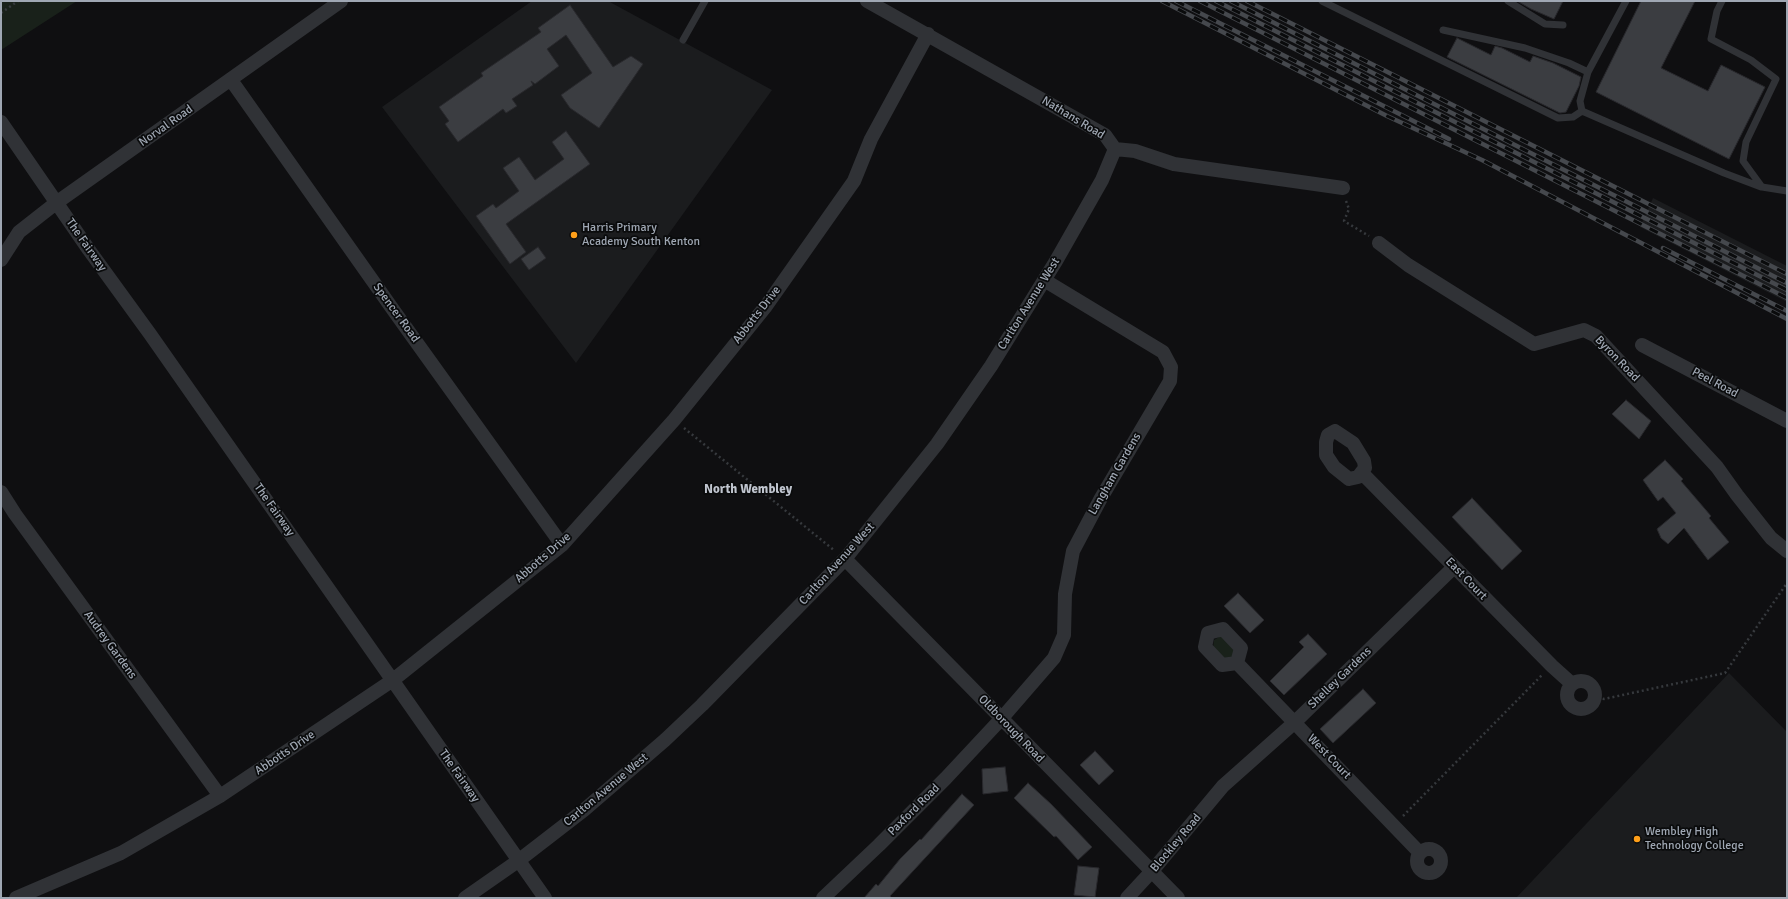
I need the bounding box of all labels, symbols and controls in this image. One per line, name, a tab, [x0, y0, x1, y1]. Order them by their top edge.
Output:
street label: Nathans Road	[1039, 94, 1107, 142]
street label: Norval Road	[136, 102, 196, 150]
street label: The Fairway	[63, 216, 109, 274]
place label: Harris Primary Academy South Kenton	[582, 221, 700, 249]
marker: Harris Primary Academy South Kenton	[569, 230, 579, 240]
street label: Carlton Avenue West	[995, 255, 1063, 353]
street label: Spencer Road	[370, 280, 422, 346]
street label: Abbotts Drive	[730, 283, 784, 347]
street label: Byron Road	[1592, 333, 1642, 385]
street label: Peel Road	[1689, 365, 1741, 401]
street label: Langham Gardens	[1086, 430, 1144, 518]
street label: The Fairway	[251, 481, 297, 539]
district label: North Wembley	[704, 482, 792, 498]
street label: Carlton Avenue West	[796, 520, 878, 608]
street label: Abbotts Drive	[512, 530, 574, 586]
street label: East Court	[1442, 555, 1490, 603]
street label: Audrey Gardens	[80, 608, 140, 682]
street label: Shelley Gardens	[1305, 644, 1375, 712]
street label: Oldborough Road	[975, 692, 1047, 766]
street label: Abbotts Drive	[252, 728, 318, 778]
street label: West Court	[1304, 732, 1354, 782]
street label: The Fairway	[436, 747, 482, 805]
street label: Carlton Avenue West	[561, 750, 651, 830]
street label: Paxford Road	[885, 781, 943, 839]
street label: Blockley Road	[1147, 811, 1205, 875]
place label: Wembley High Technology College	[1645, 825, 1744, 853]
marker: Wembley High Technology College	[1632, 834, 1642, 844]

